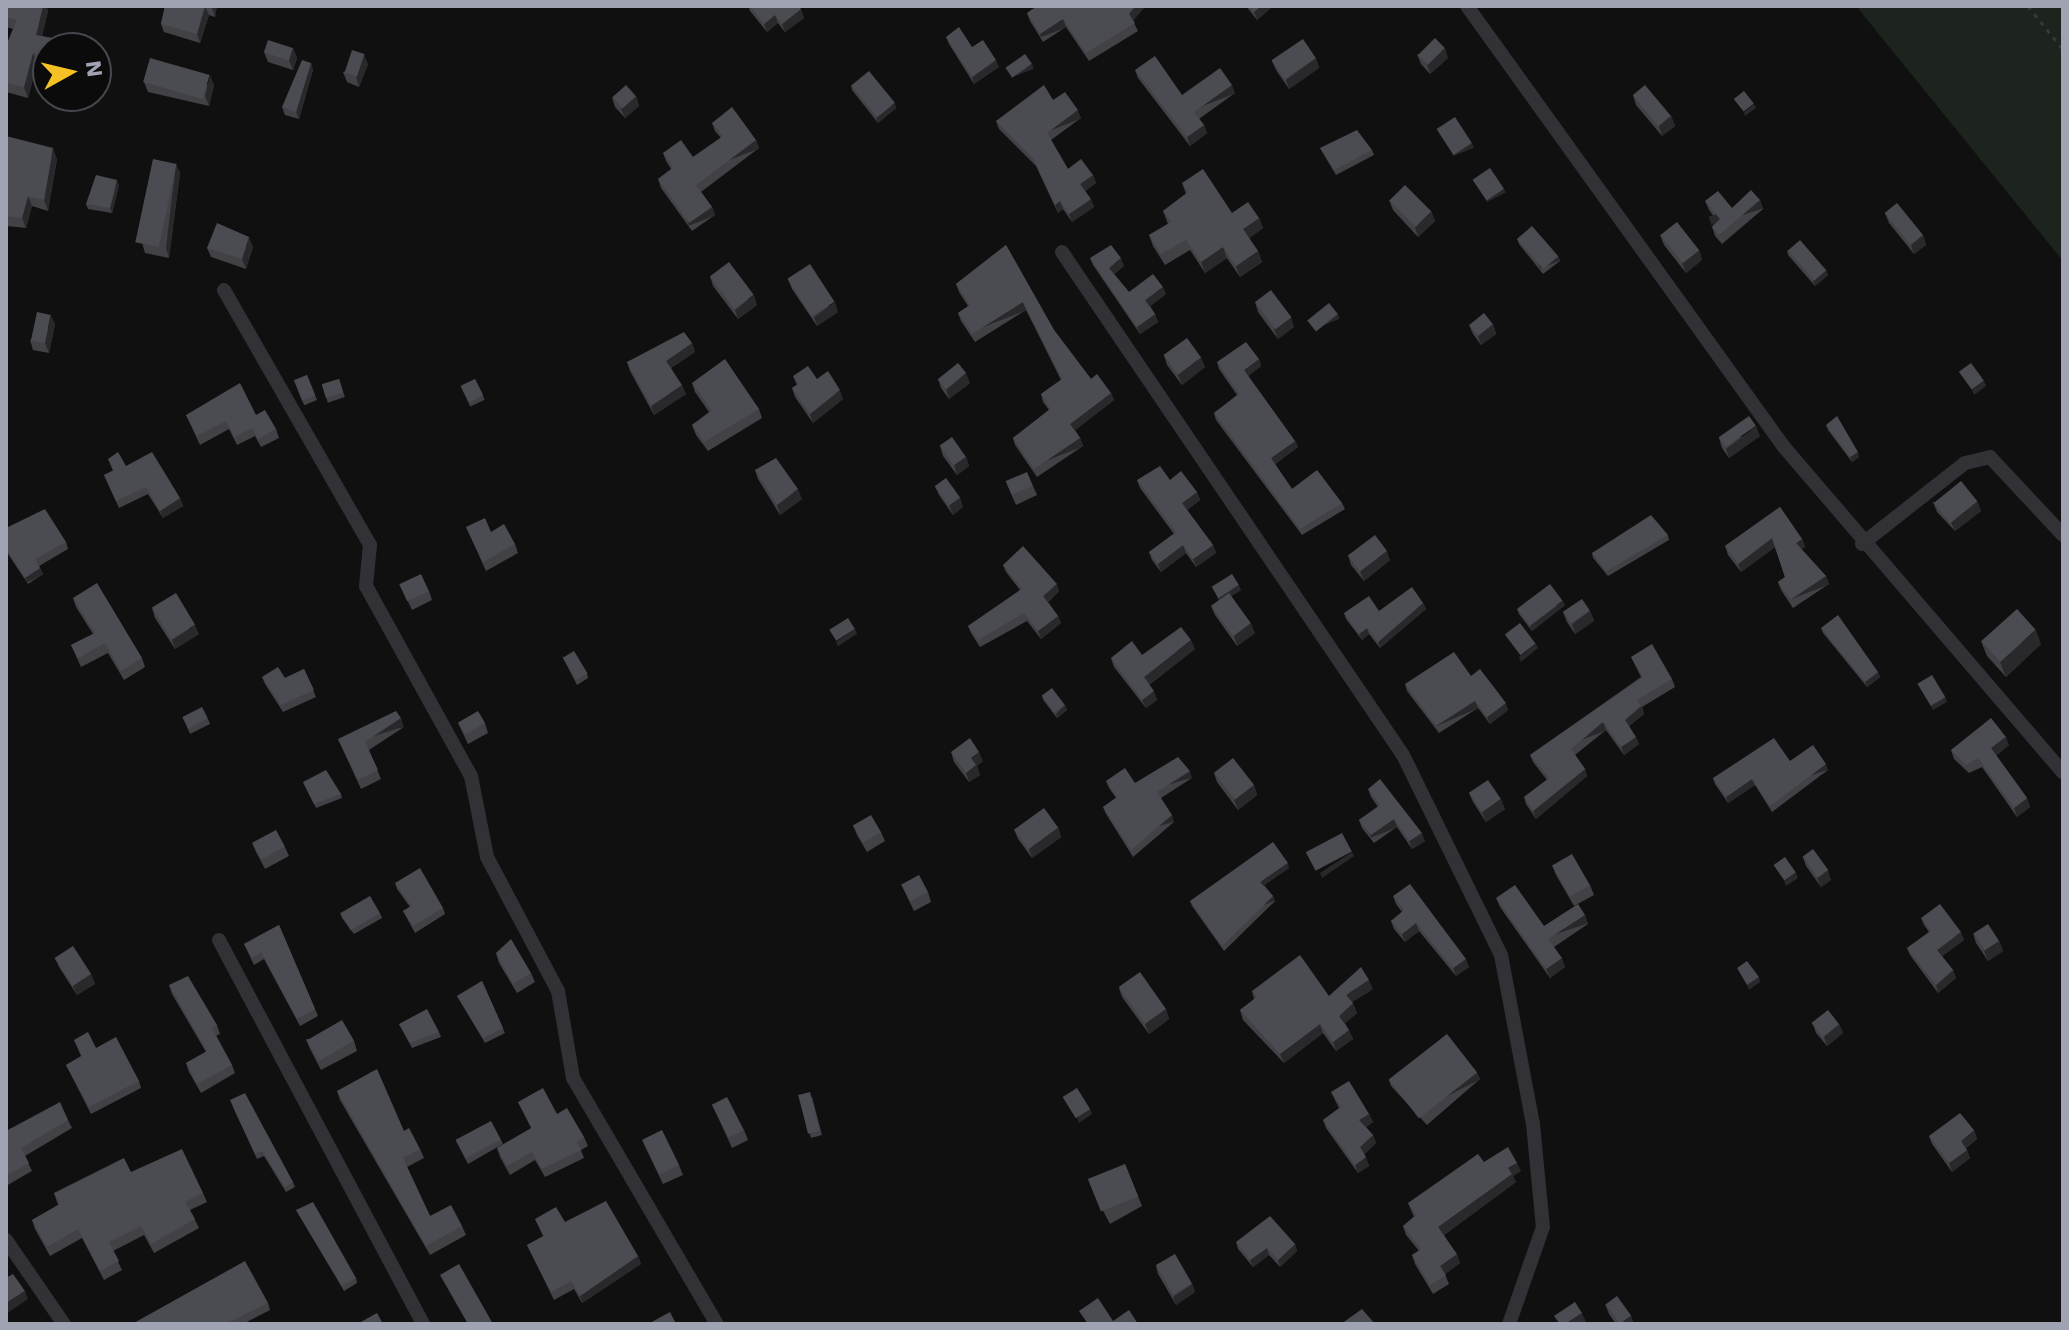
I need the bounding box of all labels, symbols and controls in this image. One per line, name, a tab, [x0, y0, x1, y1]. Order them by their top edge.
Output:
north arrow	[32, 32, 112, 112]
text: N	[81, 59, 108, 79]

